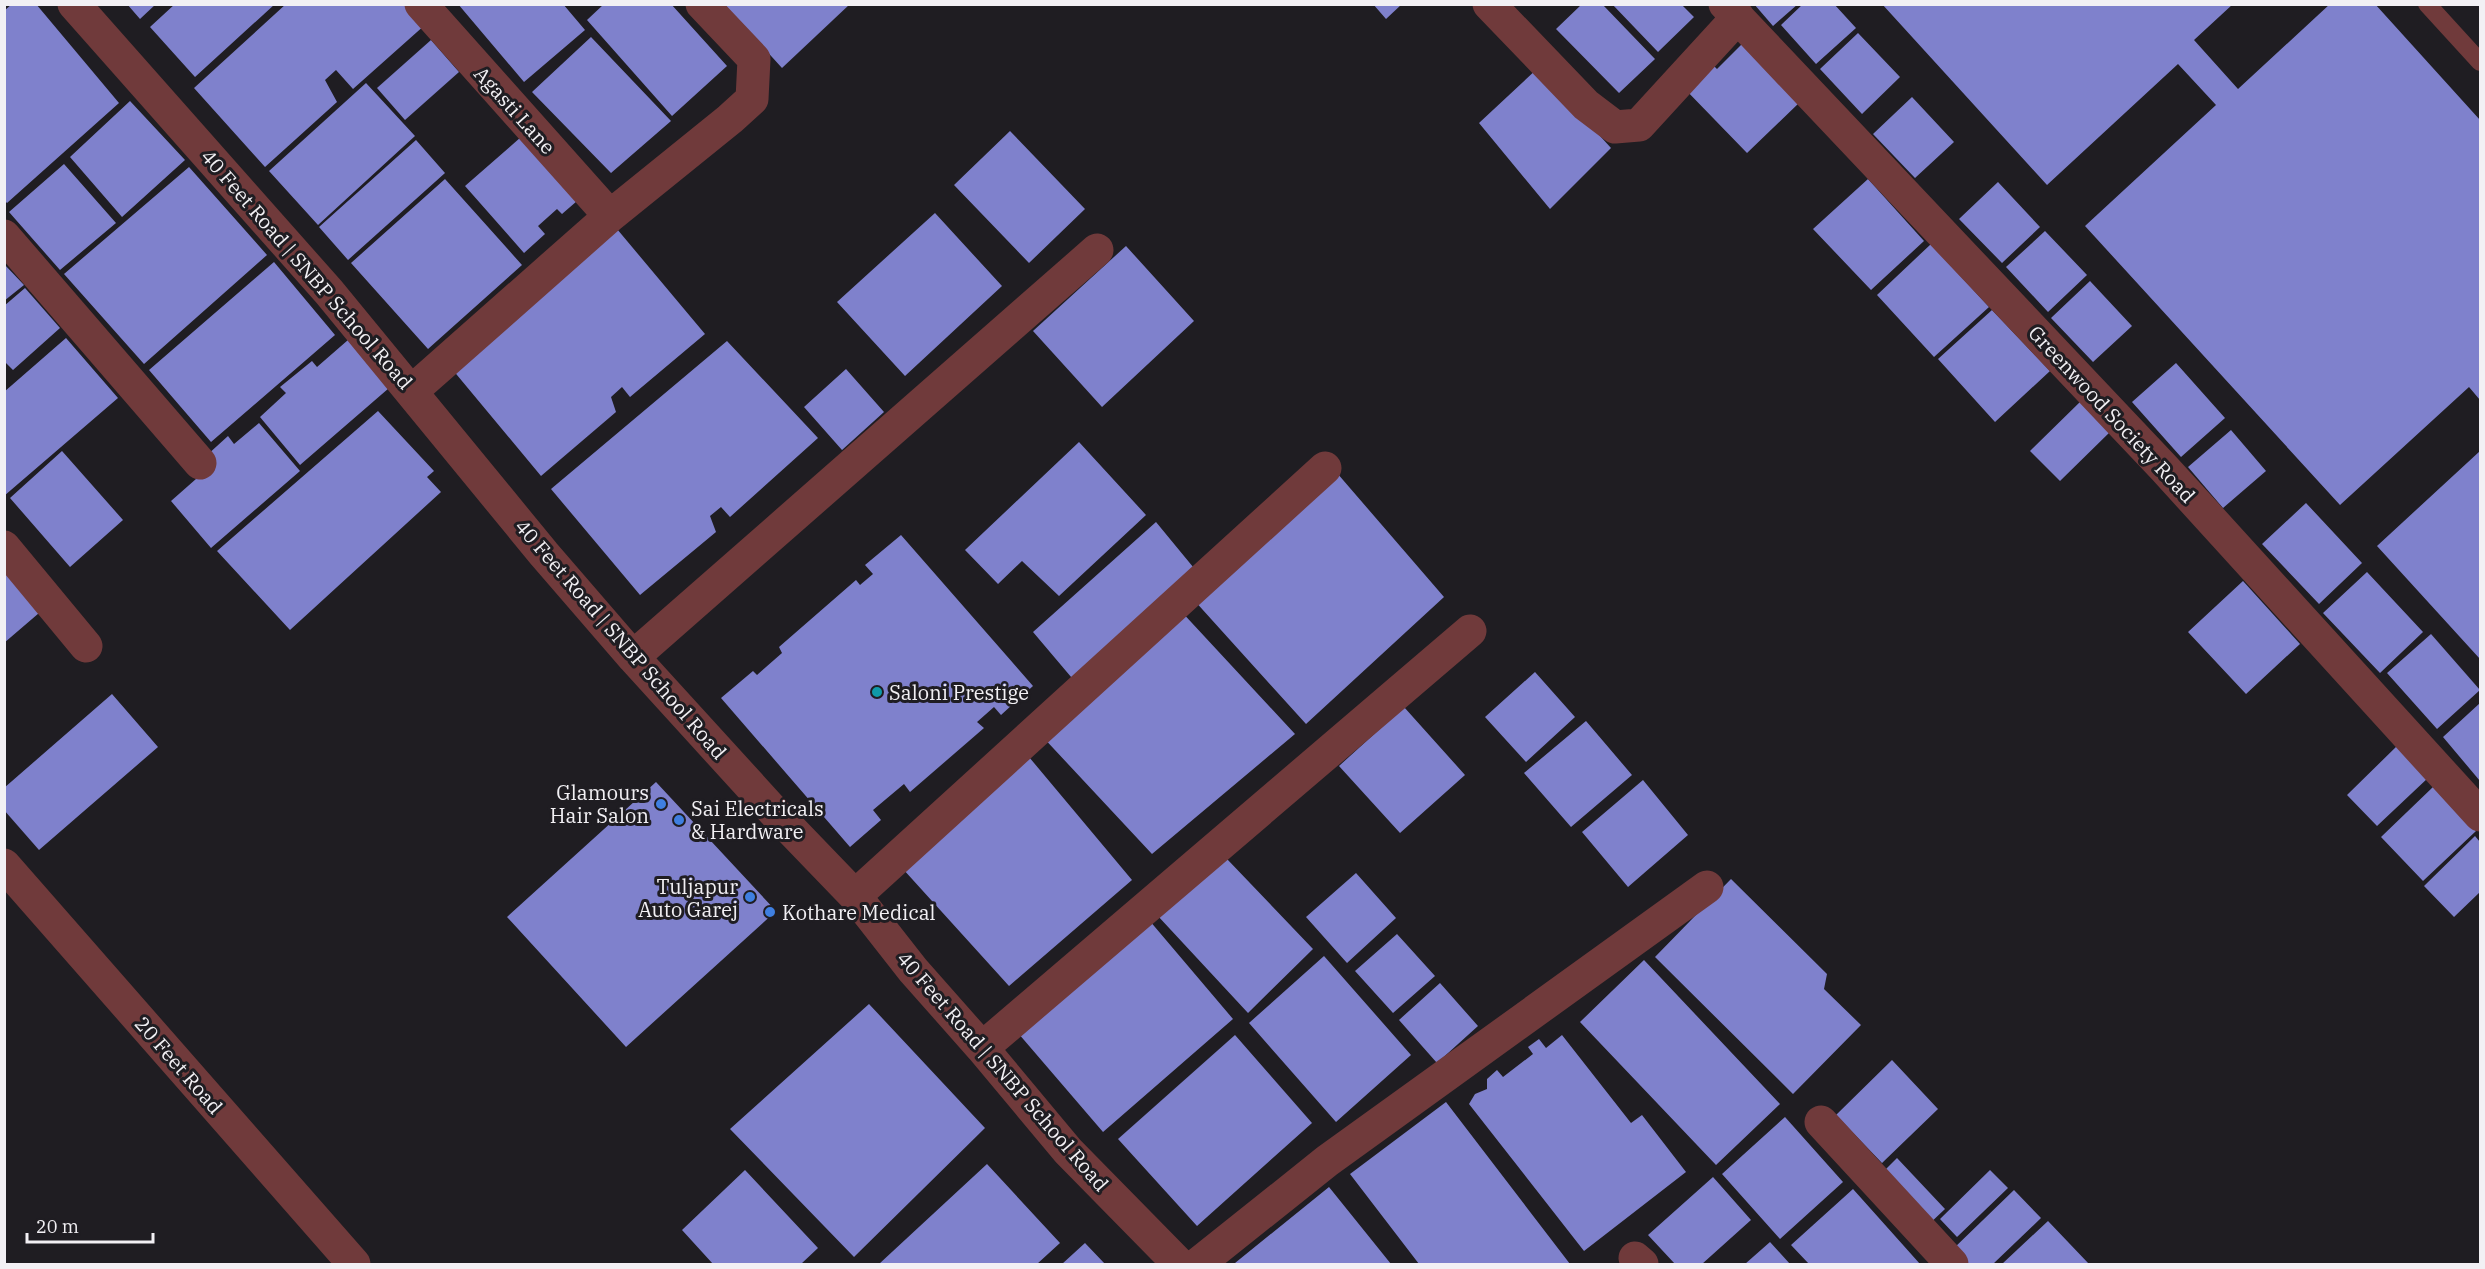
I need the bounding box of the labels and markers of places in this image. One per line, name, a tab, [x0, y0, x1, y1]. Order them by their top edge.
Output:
place label: Saloni Prestige	[889, 679, 1029, 706]
marker: Saloni Prestige	[870, 685, 884, 699]
place label: Glamours Hair Salon	[550, 779, 649, 829]
place label: Sai Electricals & Hardware	[691, 795, 824, 845]
marker: Glamours Hair Salon	[654, 797, 668, 811]
marker: Sai Electricals & Hardware	[672, 813, 686, 827]
place label: Tuljapur Auto Garej	[638, 873, 738, 923]
marker: Tuljapur Auto Garej	[743, 890, 757, 904]
place label: Kothare Medical	[782, 899, 936, 926]
marker: Kothare Medical	[763, 905, 777, 919]

